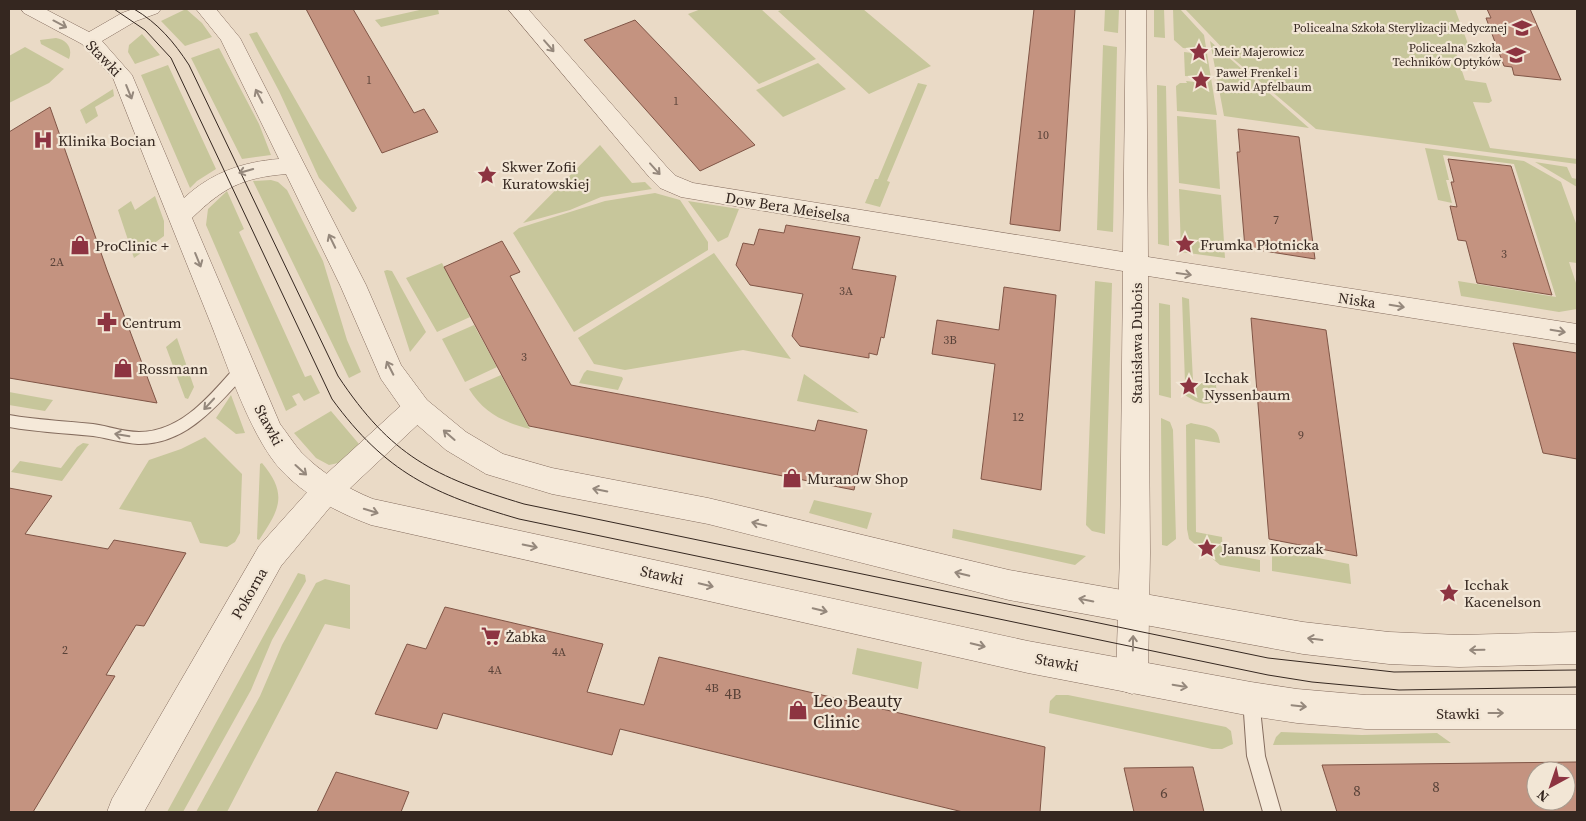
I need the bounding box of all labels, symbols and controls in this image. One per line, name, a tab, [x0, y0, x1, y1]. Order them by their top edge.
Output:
school or university icon: Policealna Szkoła Sterylizacji Medycznej	[1511, 17, 1533, 39]
one-way arrow	[52, 20, 67, 29]
place label: Policealna Szkoła Sterylizacji Medycznej	[1293, 20, 1507, 36]
street label: Stawki	[81, 35, 127, 81]
one-way arrow	[543, 40, 554, 53]
place label: Policealna Szkoła Techników Optyków	[1393, 40, 1502, 70]
place icon: Meir Majerowicz	[1188, 41, 1210, 63]
place label: Meir Majerowicz	[1214, 44, 1304, 60]
school or university icon: Policealna Szkoła Techników Optyków	[1505, 44, 1527, 66]
place label: Paweł Frenkel i Dawid Apfelbaum	[1216, 65, 1312, 95]
place icon: Paweł Frenkel i Dawid Apfelbaum	[1190, 69, 1212, 91]
house number: 1	[366, 73, 372, 88]
one-way arrow	[125, 84, 134, 99]
one-way arrow	[254, 89, 264, 104]
house number: 1	[673, 94, 679, 109]
house number: 10	[1037, 127, 1049, 143]
hospital icon: Klinika Bocian	[32, 129, 54, 151]
place label: Klinika Bocian	[58, 130, 156, 151]
place label: Skwer Zofii Kuratowskiej	[502, 156, 590, 194]
one-way arrow	[649, 163, 661, 176]
place icon: Skwer Zofii Kuratowskiej	[476, 164, 498, 186]
one-way arrow	[238, 167, 254, 177]
street label: Dow Bera Meiselsa	[724, 187, 852, 227]
house number: 7	[1273, 212, 1279, 228]
place icon: Frumka Płotnicka	[1174, 233, 1196, 255]
shop icon: ProClinic +	[69, 234, 91, 256]
one-way arrow	[327, 234, 336, 249]
place label: Frumka Płotnicka	[1200, 234, 1319, 255]
place label: ProClinic +	[95, 235, 169, 256]
house number: 3	[1501, 246, 1507, 262]
one-way arrow	[194, 252, 203, 267]
house number: 2A	[50, 254, 64, 270]
one-way arrow	[1176, 269, 1192, 279]
street label: Stanisława Dubois	[1126, 282, 1147, 404]
house number: 3A	[839, 283, 853, 299]
street label: Niska	[1337, 287, 1377, 313]
one-way arrow	[1389, 301, 1405, 311]
pharmacy icon: Centrum	[96, 311, 118, 333]
place label: Centrum	[122, 312, 182, 333]
one-way arrow	[1549, 326, 1565, 336]
house number: 3B	[943, 332, 957, 348]
house number: 3	[521, 349, 527, 365]
shop icon: Rossmann	[112, 357, 134, 379]
place label: Rossmann	[138, 358, 208, 379]
one-way arrow	[385, 360, 395, 375]
place label: Icchak Nyssenbaum	[1204, 367, 1291, 405]
place icon: Icchak Nyssenbaum	[1178, 375, 1200, 397]
one-way arrow	[203, 398, 215, 411]
street label: Stawki	[249, 401, 289, 449]
house number: 12	[1012, 409, 1024, 425]
house number: 9	[1298, 427, 1304, 443]
one-way arrow	[114, 430, 130, 440]
one-way arrow	[443, 430, 456, 441]
one-way arrow	[295, 464, 308, 476]
shop icon: Muranow Shop	[781, 467, 803, 489]
place label: Muranow Shop	[807, 468, 909, 489]
one-way arrow	[592, 485, 608, 494]
one-way arrow	[363, 507, 379, 517]
one-way arrow	[751, 519, 767, 528]
place icon: Janusz Korczak	[1196, 537, 1218, 559]
place label: Janusz Korczak	[1221, 538, 1324, 559]
one-way arrow	[522, 542, 538, 551]
street label: Stawki	[638, 560, 686, 590]
street label: Pokorna	[226, 563, 272, 622]
one-way arrow	[954, 569, 970, 578]
place label: Icchak Kacenelson	[1464, 574, 1541, 612]
one-way arrow	[697, 581, 713, 590]
place icon: Icchak Kacenelson	[1438, 582, 1460, 604]
one-way arrow	[1079, 595, 1095, 604]
one-way arrow	[811, 606, 827, 615]
supermarket icon: Żabka	[480, 625, 502, 647]
place label: Żabka	[506, 626, 547, 647]
one-way arrow	[1307, 634, 1323, 644]
one-way arrow	[1129, 636, 1138, 652]
one-way arrow	[970, 641, 986, 650]
house number: 2	[62, 642, 68, 658]
house number: 4A	[552, 644, 566, 660]
one-way arrow	[1469, 646, 1485, 655]
street label: Stawki	[1034, 648, 1080, 676]
house number: 4A	[488, 662, 502, 678]
house number: 4B	[705, 680, 719, 696]
one-way arrow	[1172, 682, 1188, 692]
house number: 4B	[725, 683, 741, 704]
place label: Leo Beauty Clinic	[813, 688, 903, 734]
shop icon: Leo Beauty Clinic	[787, 699, 809, 721]
one-way arrow	[1291, 701, 1307, 711]
street label: Stawki	[1436, 703, 1480, 724]
one-way arrow	[1488, 708, 1504, 718]
north arrow	[1526, 761, 1576, 811]
house number: 8	[1432, 776, 1440, 797]
house number: 8	[1353, 780, 1361, 801]
house number: 6	[1160, 782, 1168, 803]
text: N	[1532, 785, 1553, 807]

